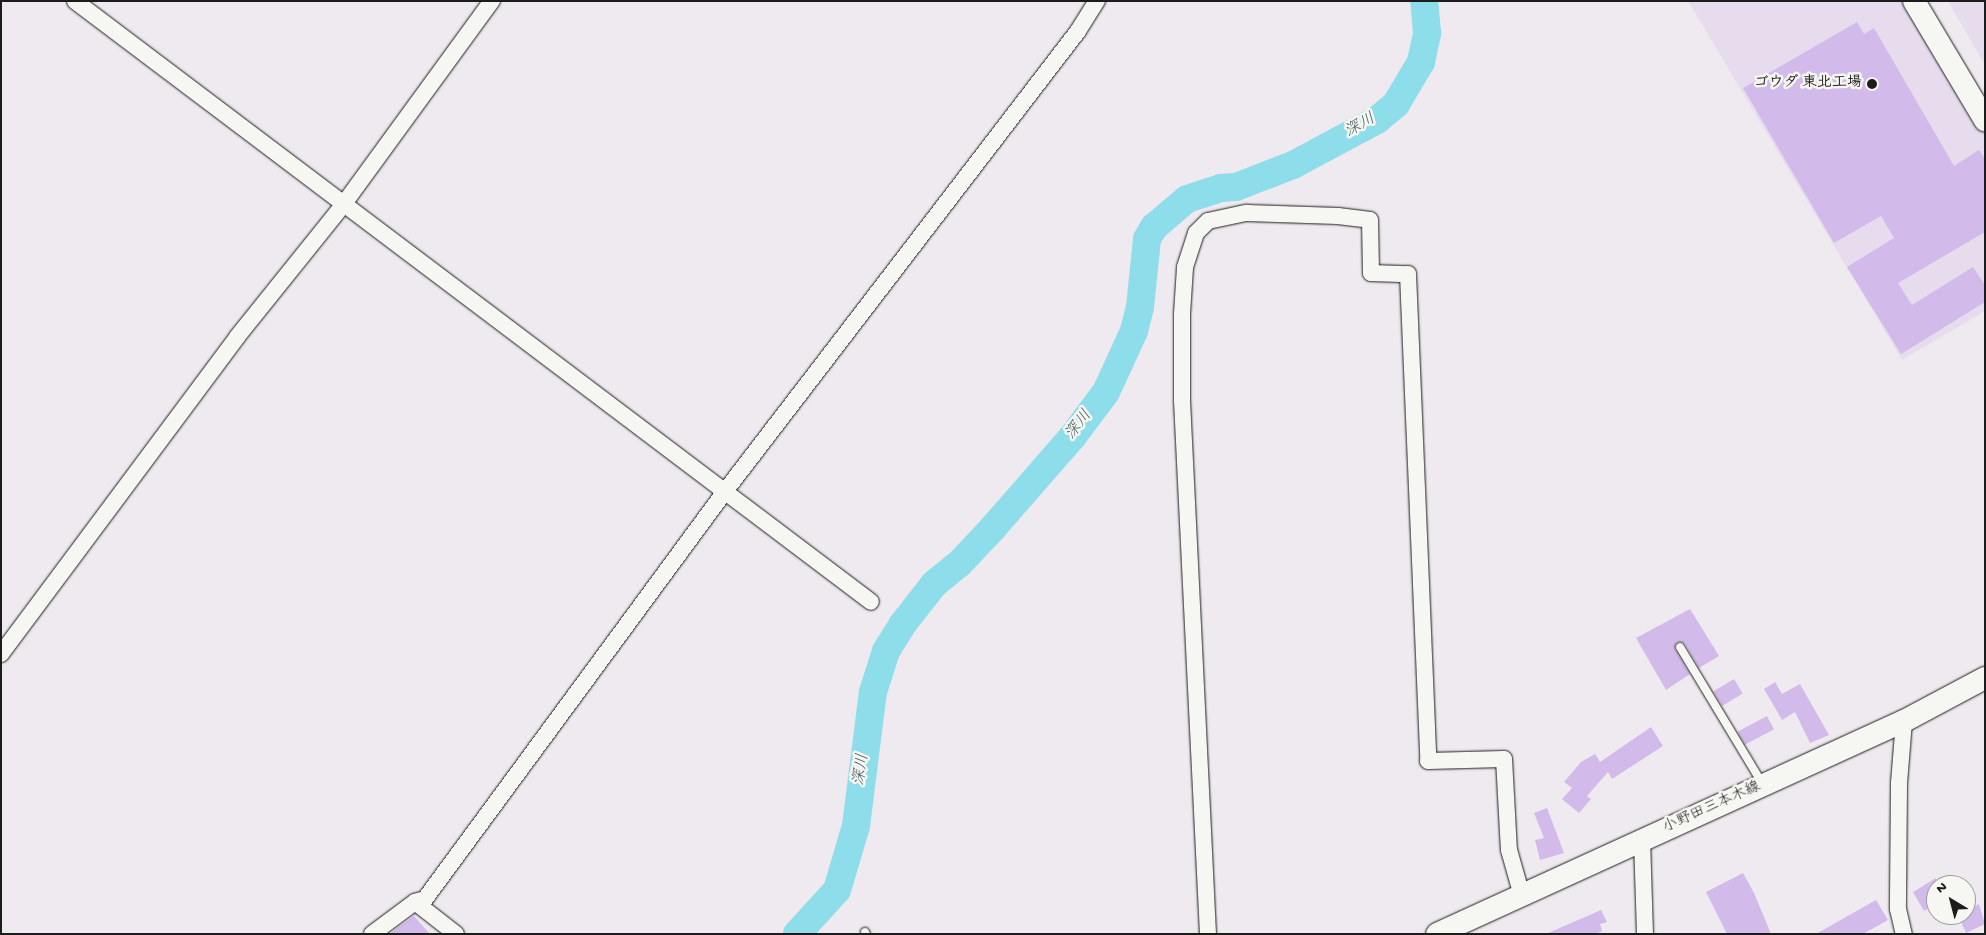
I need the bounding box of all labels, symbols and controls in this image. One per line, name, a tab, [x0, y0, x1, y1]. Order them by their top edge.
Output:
place label: ゴウダ 東北工場	[1753, 75, 1862, 93]
marker: ゴウダ 東北工場	[1866, 78, 1878, 90]
water label: 深川	[1342, 111, 1380, 143]
water label: 深川	[1063, 407, 1097, 445]
water label: 深川	[851, 753, 875, 787]
street label: 小野田三本木線	[1660, 778, 1764, 838]
north arrow	[1926, 875, 1976, 925]
text: N	[1934, 879, 1951, 898]

